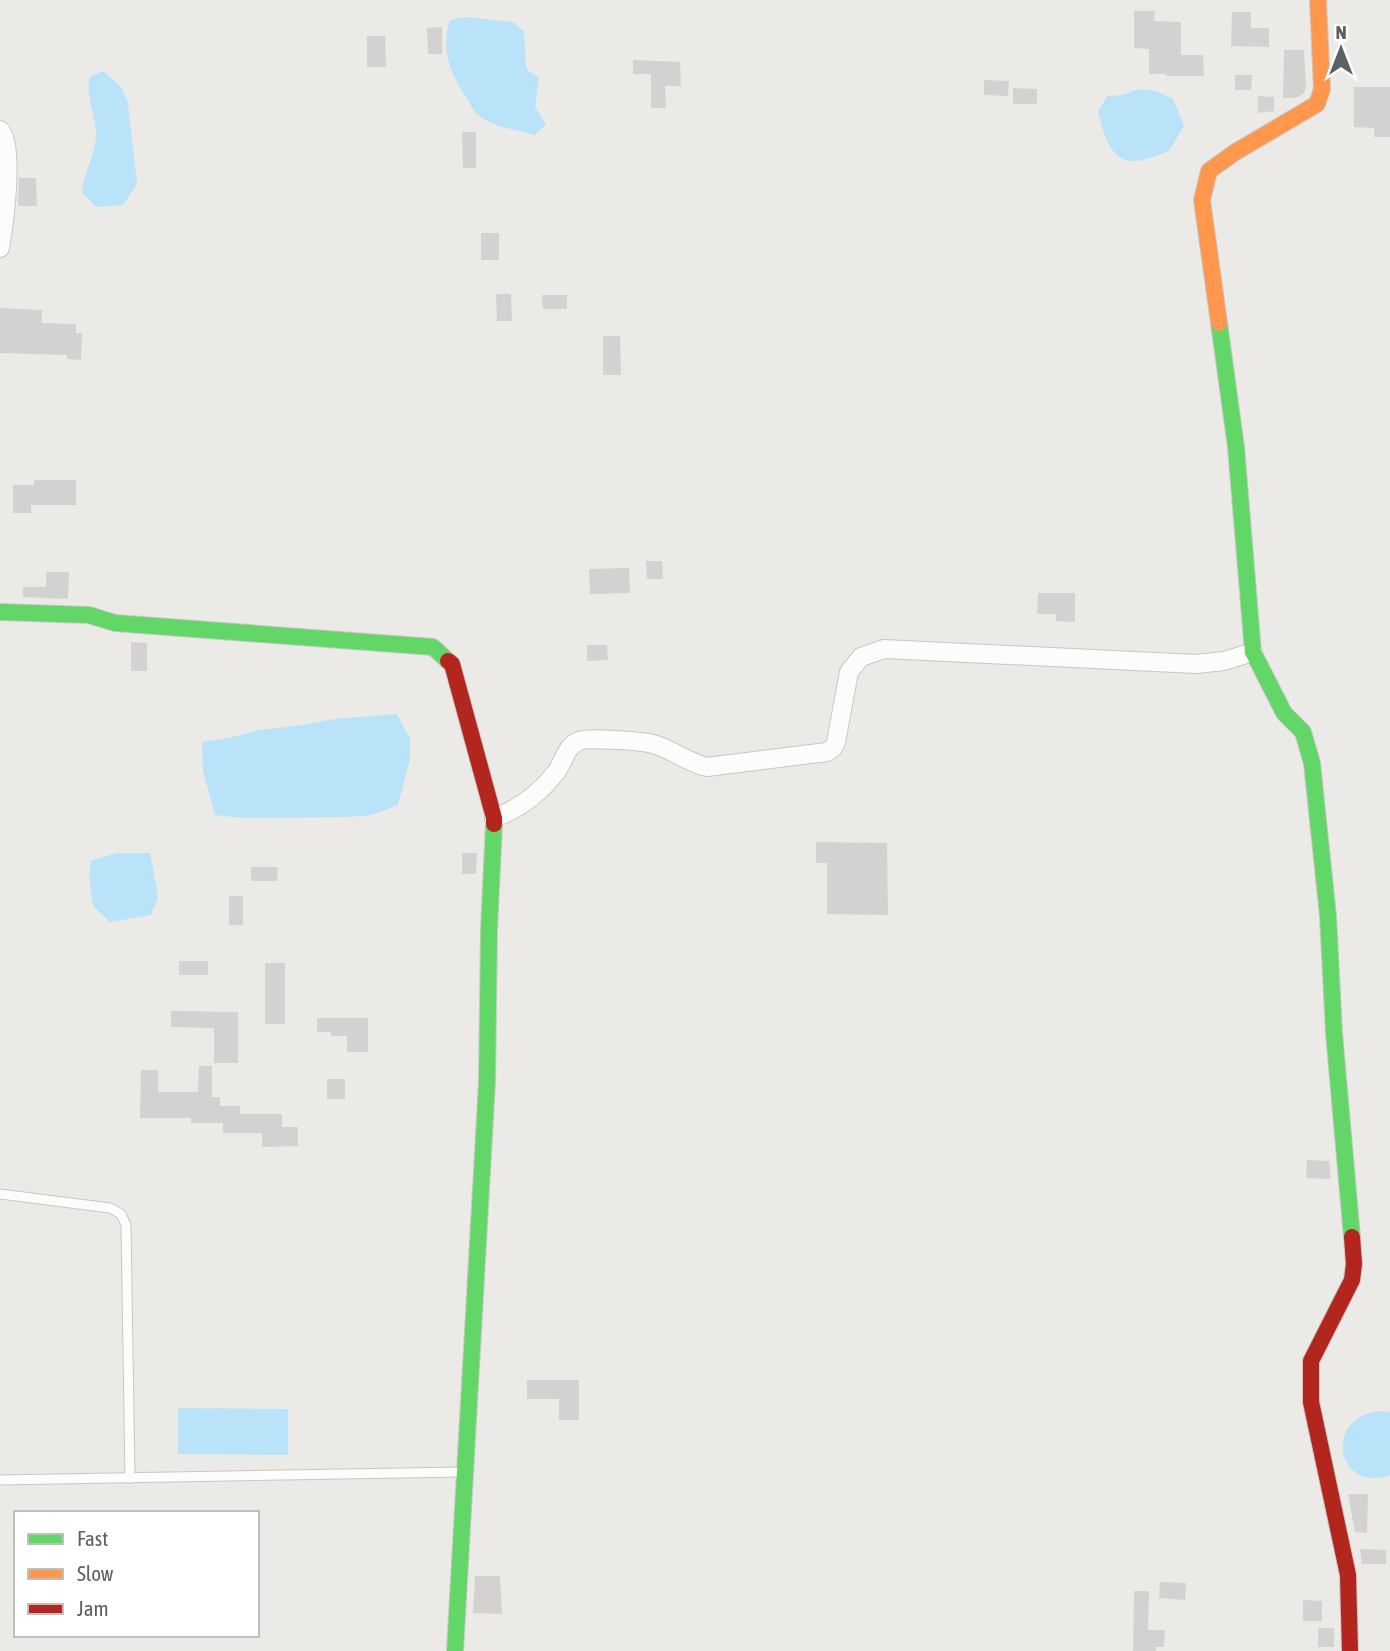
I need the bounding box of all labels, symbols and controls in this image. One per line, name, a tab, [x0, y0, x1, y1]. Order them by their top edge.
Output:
north arrow	[1306, 14, 1376, 84]
text: N	[1335, 21, 1347, 43]
legend	[14, 1511, 259, 1637]
text: Fast	[77, 1526, 108, 1550]
text: Slow	[77, 1561, 114, 1585]
text: Jam	[77, 1596, 109, 1620]

